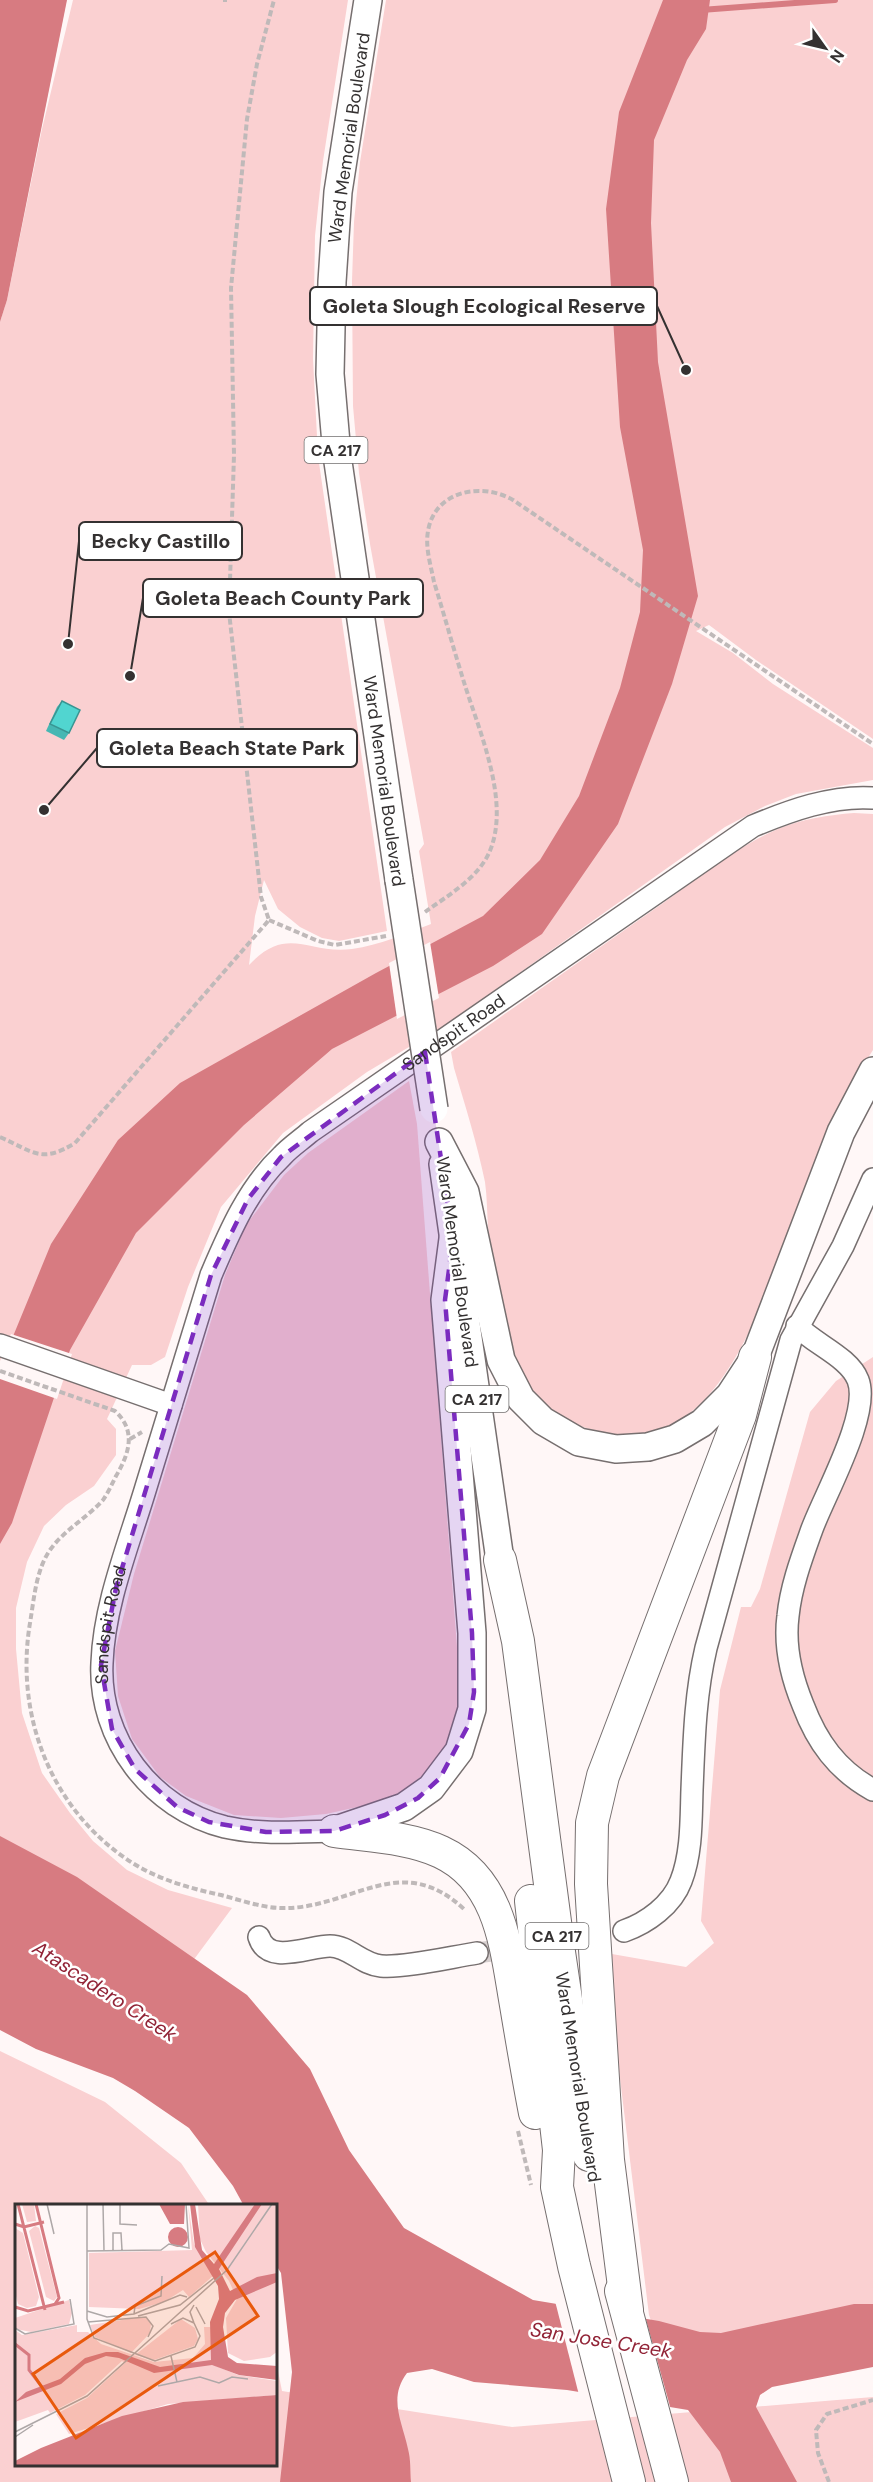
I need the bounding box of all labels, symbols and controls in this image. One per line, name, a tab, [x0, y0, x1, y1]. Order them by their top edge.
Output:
north arrow	[795, 18, 855, 78]
street label: Ward Memorial Boulevard	[322, 31, 376, 245]
text: N	[825, 45, 849, 67]
callout: Goleta Slough Ecological Reserve	[310, 287, 657, 325]
text: Goleta Slough Ecological Reserve	[323, 293, 646, 319]
road number: CA 217	[304, 437, 368, 463]
callout: Becky Castillo	[79, 522, 242, 560]
text: Becky Castillo	[91, 528, 231, 554]
callout: Goleta Beach County Park	[143, 579, 423, 617]
text: Goleta Beach County Park	[155, 585, 411, 611]
street label: Ward Memorial Boulevard	[357, 674, 411, 888]
callout: Goleta Beach State Park	[97, 729, 357, 767]
text: Goleta Beach State Park	[109, 735, 346, 761]
street label: Sandspit Road	[397, 989, 510, 1077]
street label: Ward Memorial Boulevard	[430, 1155, 484, 1369]
road number: CA 217	[446, 1386, 508, 1412]
street label: Sandspit Road	[90, 1563, 132, 1685]
road number: CA 217	[526, 1923, 588, 1949]
water label: Atascadero Creek	[27, 1934, 183, 2048]
street label: Ward Memorial Boulevard	[550, 1970, 606, 2184]
inset map	[15, 2204, 278, 2467]
water label: San Jose Creek	[528, 2316, 674, 2364]

